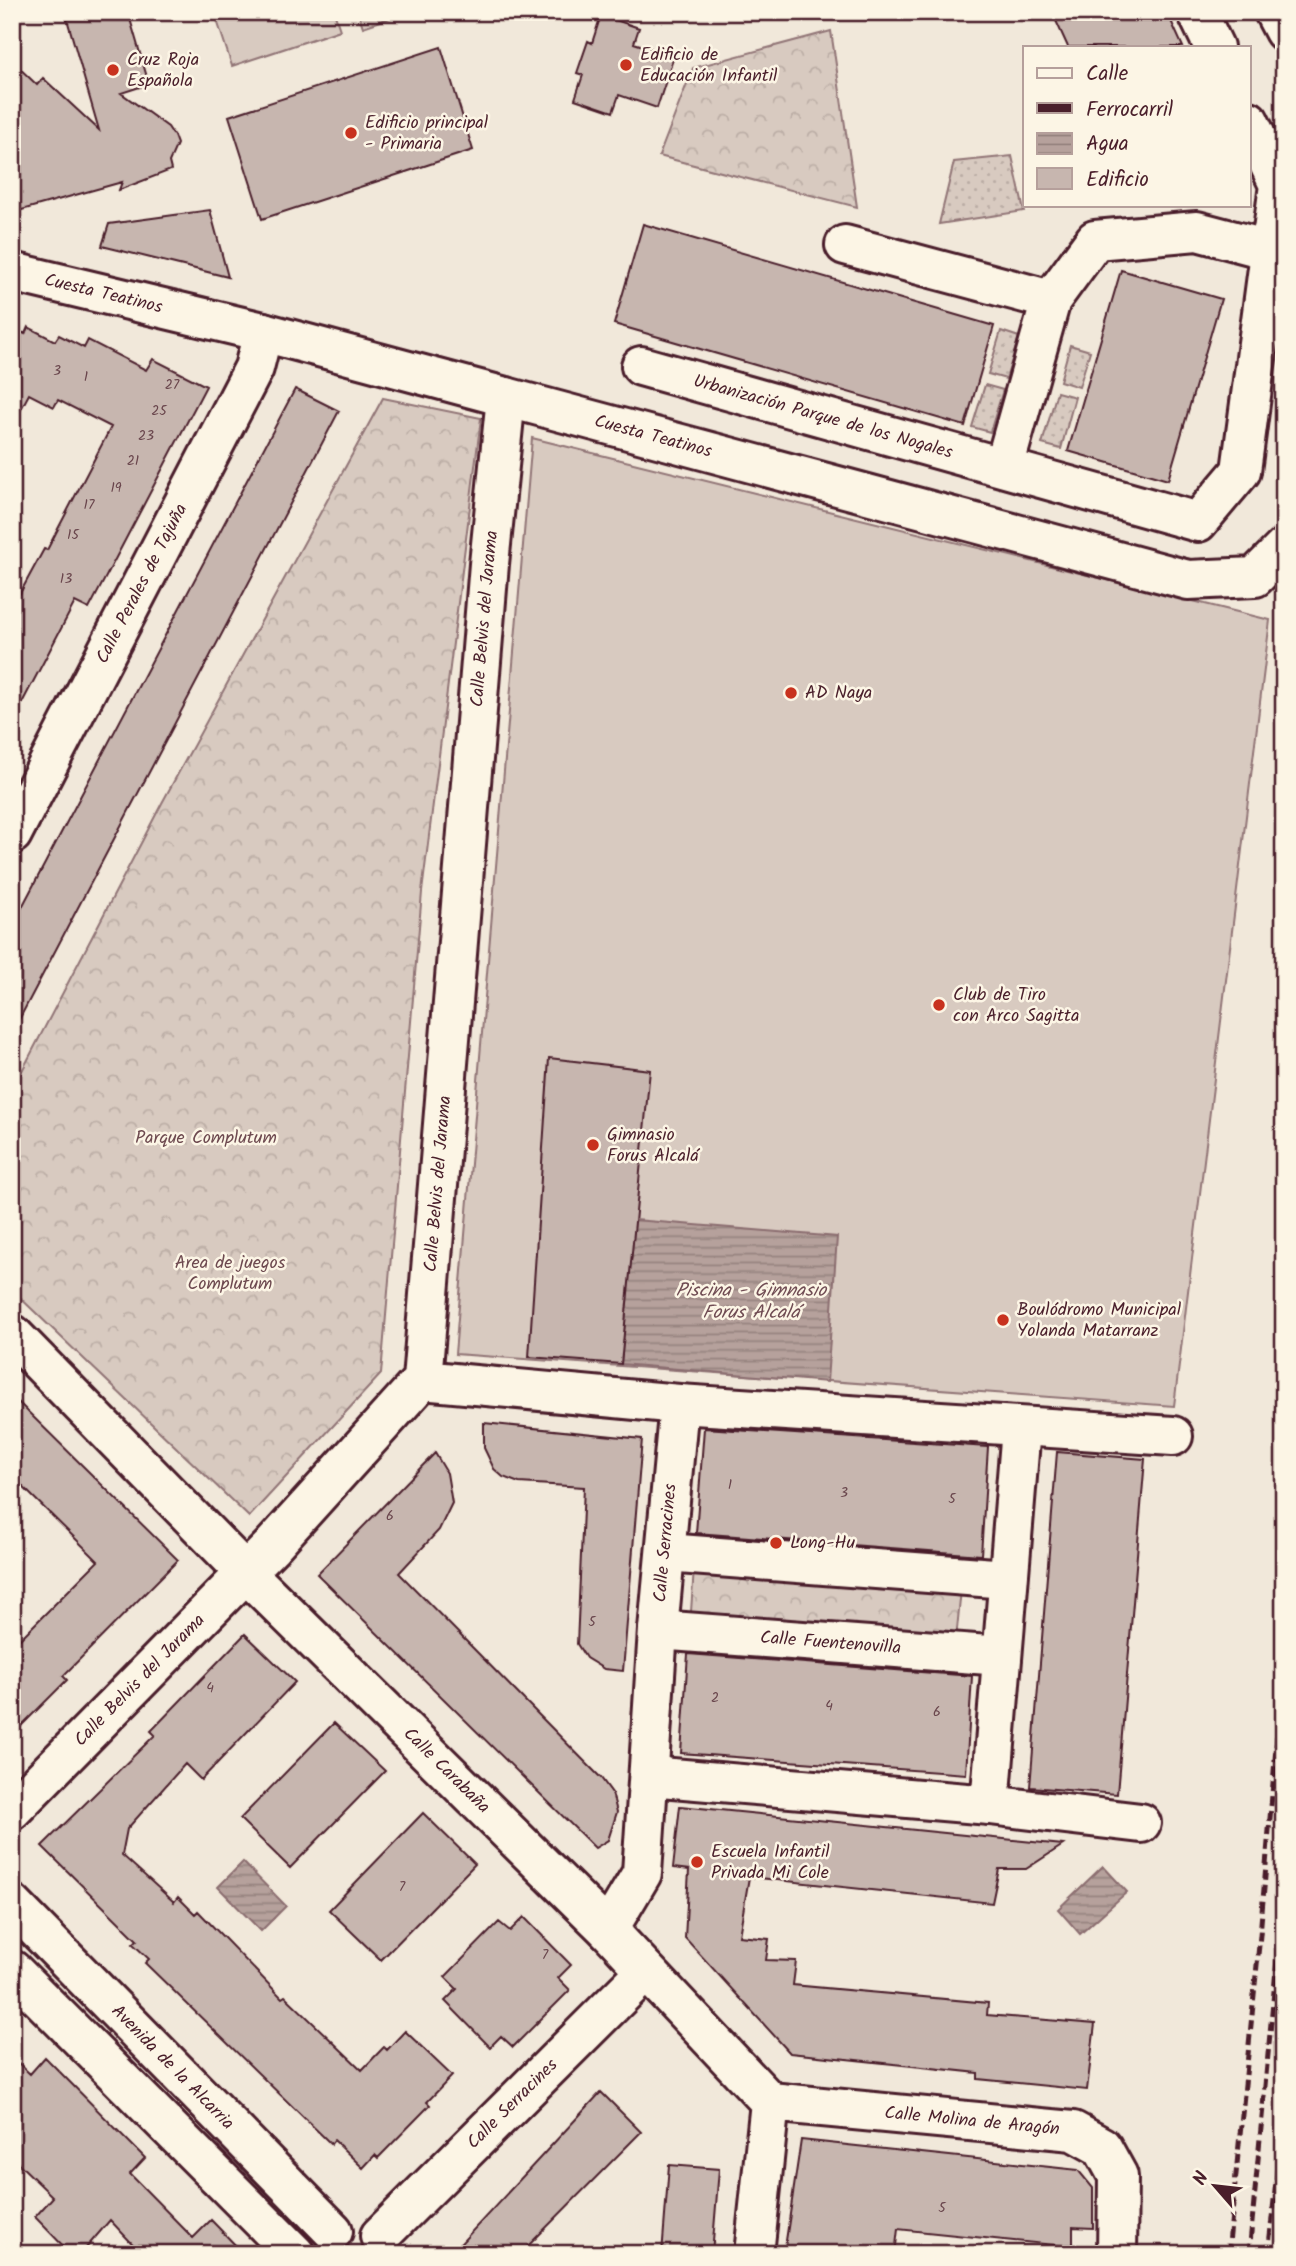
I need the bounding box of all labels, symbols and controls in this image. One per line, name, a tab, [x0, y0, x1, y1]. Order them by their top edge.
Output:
place label: Edificio de Educación Infantil	[640, 41, 778, 91]
place label: Cruz Roja Española	[127, 46, 199, 96]
legend	[1023, 46, 1250, 206]
marker: Edificio de Educación Infantil	[618, 57, 634, 73]
text: Calle	[1086, 58, 1129, 91]
marker: Cruz Roja Española	[105, 62, 121, 78]
text: Ferrocarril	[1086, 94, 1173, 127]
place label: Edificio principal - Primaria	[365, 109, 489, 159]
marker: Edificio principal - Primaria	[343, 125, 359, 141]
text: Agua	[1086, 128, 1129, 161]
text: Edificio	[1086, 164, 1149, 197]
street label: Cuesta Teatinos	[41, 266, 166, 322]
house number: 3	[53, 360, 61, 382]
house number: 1	[84, 366, 88, 388]
street label: Urbanización Parque de los Nogales	[690, 367, 956, 467]
house number: 27	[165, 374, 180, 396]
house number: 25	[151, 400, 168, 422]
street label: Cuesta Teatinos	[591, 407, 716, 466]
house number: 23	[138, 425, 154, 447]
house number: 21	[127, 450, 139, 472]
house number: 19	[110, 477, 122, 499]
house number: 17	[84, 494, 95, 516]
street label: Calle Perales de Tajuña	[88, 499, 196, 669]
house number: 15	[67, 524, 80, 546]
street label: Calle Belvis del Jarama	[463, 529, 507, 708]
house number: 13	[60, 568, 72, 590]
place label: AD Naya	[805, 679, 872, 708]
marker: AD Naya	[783, 685, 799, 701]
place label: Club de Tiro con Arco Sagitta	[953, 981, 1079, 1031]
marker: Club de Tiro con Arco Sagitta	[931, 997, 947, 1013]
street label: Calle Belvis del Jarama	[416, 1095, 460, 1273]
place label: Gimnasio Forus Alcalá	[607, 1121, 700, 1171]
park label: Parque Complutum	[135, 1124, 277, 1153]
marker: Gimnasio Forus Alcalá	[585, 1137, 601, 1153]
park label: Area de juegos Complutum	[175, 1249, 286, 1299]
water label: Piscina - Gimnasio Forus Alcalá	[676, 1276, 828, 1328]
place label: Boulódromo Municipal Yolanda Matarranz	[1017, 1296, 1182, 1346]
marker: Boulódromo Municipal Yolanda Matarranz	[995, 1312, 1011, 1328]
house number: 1	[728, 1474, 732, 1496]
street label: Calle Serracines	[646, 1482, 686, 1604]
house number: 3	[840, 1482, 848, 1504]
house number: 5	[948, 1488, 957, 1510]
house number: 6	[386, 1505, 394, 1527]
place label: Long-Hu	[790, 1529, 855, 1558]
marker: Long-Hu	[768, 1535, 784, 1551]
street label: Calle Belvis del Jarama	[67, 1607, 212, 1754]
house number: 5	[588, 1611, 597, 1633]
street label: Calle Fuentenovilla	[759, 1623, 902, 1663]
house number: 4	[206, 1677, 214, 1699]
house number: 2	[711, 1687, 719, 1709]
house number: 4	[825, 1695, 833, 1717]
house number: 6	[933, 1701, 941, 1723]
street label: Calle Carabaña	[396, 1721, 497, 1821]
place label: Escuela Infantil Privada Mi Cole	[711, 1838, 830, 1888]
marker: Escuela Infantil Privada Mi Cole	[689, 1854, 705, 1870]
house number: 7	[399, 1876, 406, 1898]
house number: 7	[542, 1944, 549, 1966]
street label: Avenida de la Alcarria	[104, 1998, 241, 2137]
street label: Calle Serracines	[460, 2051, 565, 2156]
street label: Calle Molina de Aragón	[883, 2099, 1061, 2144]
north arrow	[1180, 2150, 1250, 2220]
text: N	[1186, 2167, 1218, 2191]
house number: 5	[938, 2197, 947, 2219]

